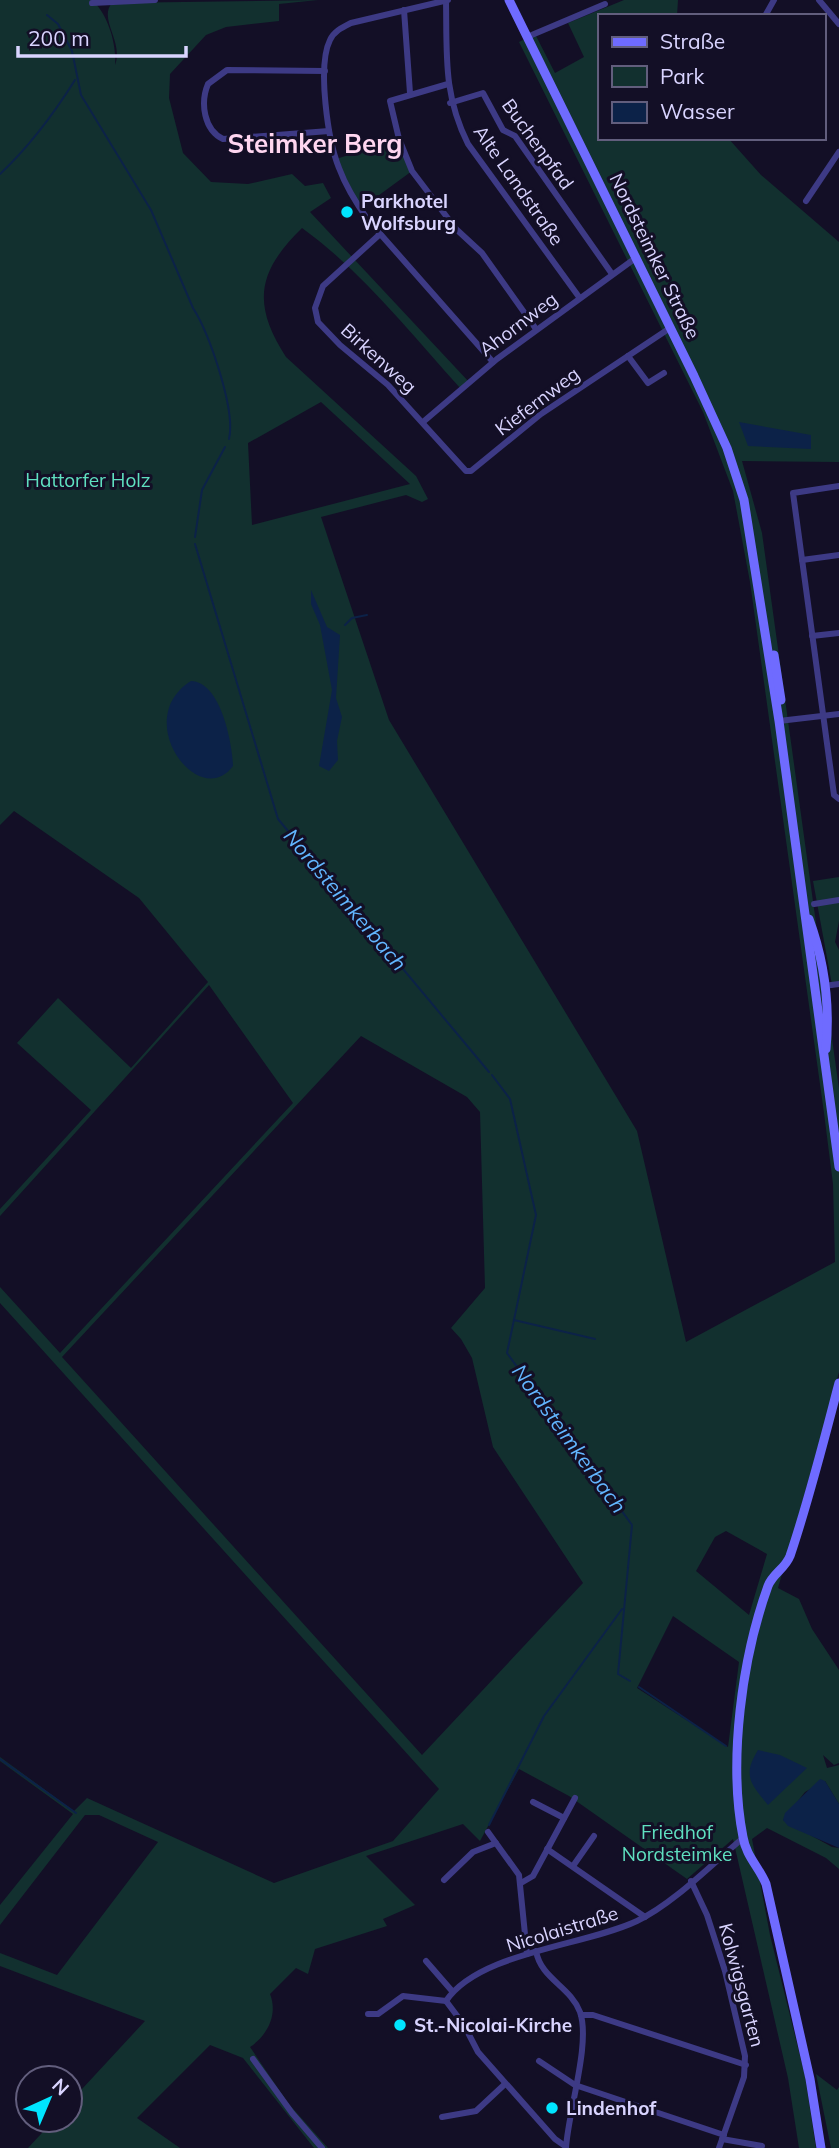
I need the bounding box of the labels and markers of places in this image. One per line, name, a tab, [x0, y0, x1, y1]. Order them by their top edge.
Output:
place label: Parkhotel Wolfsburg	[361, 189, 456, 235]
marker: Parkhotel Wolfsburg	[339, 204, 355, 220]
place label: St.-Nicolai-Kirche	[414, 2013, 572, 2037]
marker: St.-Nicolai-Kirche	[392, 2017, 408, 2033]
place label: Lindenhof	[566, 2096, 657, 2120]
marker: Lindenhof	[544, 2100, 560, 2116]

